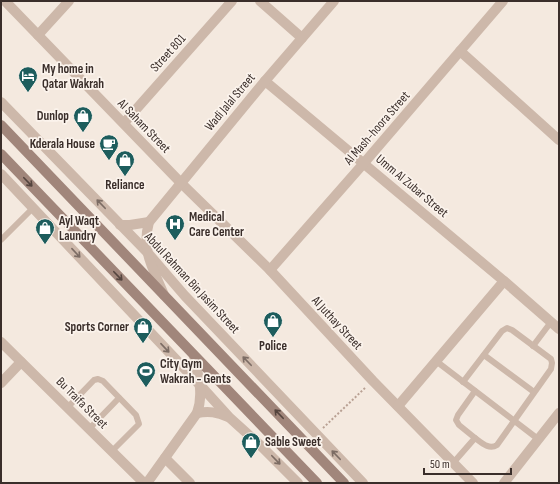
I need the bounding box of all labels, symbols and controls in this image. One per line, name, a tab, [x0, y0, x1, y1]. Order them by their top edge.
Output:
street label: Street 801	[147, 30, 189, 75]
place label: My home in Qatar Wakrah	[42, 61, 104, 92]
hotel icon: My home in Qatar Wakrah	[17, 65, 39, 93]
street label: Wadi Jalal Street	[201, 70, 259, 134]
street label: Al Mash-hoora Street	[340, 88, 413, 169]
street label: Al Saham Street	[114, 95, 174, 156]
shop icon: Dunlop	[72, 105, 94, 133]
place label: Dunlop	[37, 108, 69, 124]
cafe icon: Kderala House	[98, 133, 120, 161]
place label: Kderala House	[30, 136, 95, 152]
shop icon: Reliance	[114, 149, 136, 177]
street label: Umm Al Zubar Street	[372, 151, 452, 221]
one-way arrow	[23, 177, 33, 187]
place label: Reliance	[105, 177, 145, 193]
one-way arrow	[96, 199, 105, 209]
place label: Medical Care Center	[189, 209, 244, 240]
place label: Ayl Waqt Laundry	[58, 213, 100, 244]
hospital icon: Medical Care Center	[164, 213, 186, 241]
shop icon: Ayl Waqt Laundry	[34, 217, 56, 245]
street label: Abdul Rahman Bin Jasim Street	[140, 228, 243, 337]
one-way arrow	[71, 248, 81, 258]
one-way arrow	[113, 271, 123, 281]
street label: Al Juthay Street	[308, 292, 366, 353]
shop icon: Police	[262, 310, 284, 338]
shop icon: Sports Corner	[132, 316, 154, 344]
place label: Sports Corner	[65, 319, 129, 335]
place label: Police	[259, 338, 287, 354]
one-way arrow	[160, 342, 169, 352]
place label: City Gym Wakrah - Gents	[160, 356, 231, 387]
one-way arrow	[242, 356, 252, 366]
sports icon: City Gym Wakrah - Gents	[135, 360, 157, 388]
street label: Bu Traifa Street	[53, 374, 111, 432]
one-way arrow	[274, 409, 283, 420]
shop icon: Sable Sweet	[240, 431, 262, 459]
place label: Sable Sweet	[265, 434, 322, 450]
one-way arrow	[332, 450, 341, 460]
scale bar	[424, 450, 511, 476]
one-way arrow	[271, 455, 281, 465]
text: 50 m	[430, 457, 450, 472]

